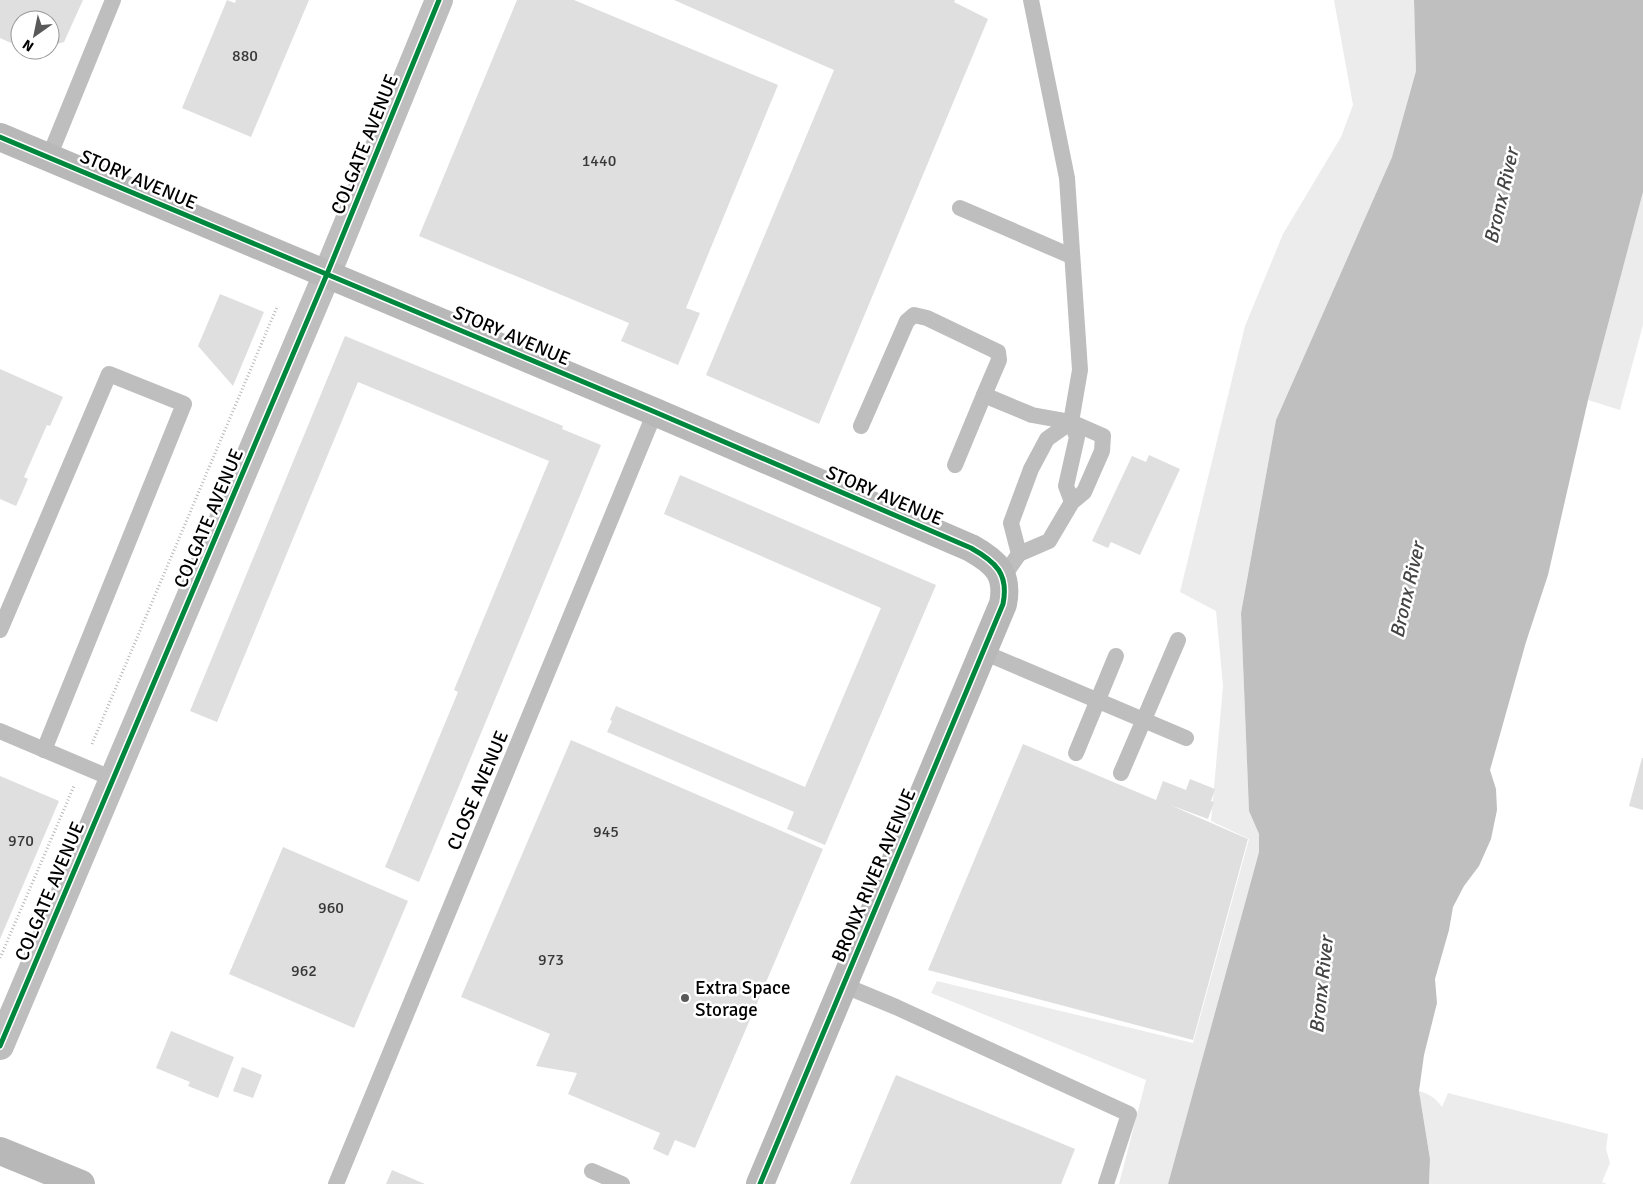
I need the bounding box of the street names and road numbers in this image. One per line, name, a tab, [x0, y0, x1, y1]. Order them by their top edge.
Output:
street label: COLGATE AVENUE	[326, 71, 404, 218]
street label: STORY AVENUE	[76, 144, 201, 215]
street label: STORY AVENUE	[449, 300, 574, 371]
street label: COLGATE AVENUE	[169, 445, 249, 592]
street label: STORY AVENUE	[822, 460, 947, 531]
street label: CLOSE AVENUE	[442, 727, 514, 854]
street label: BRONX RIVER AVENUE	[826, 785, 921, 966]
street label: COLGATE AVENUE	[10, 818, 90, 965]

